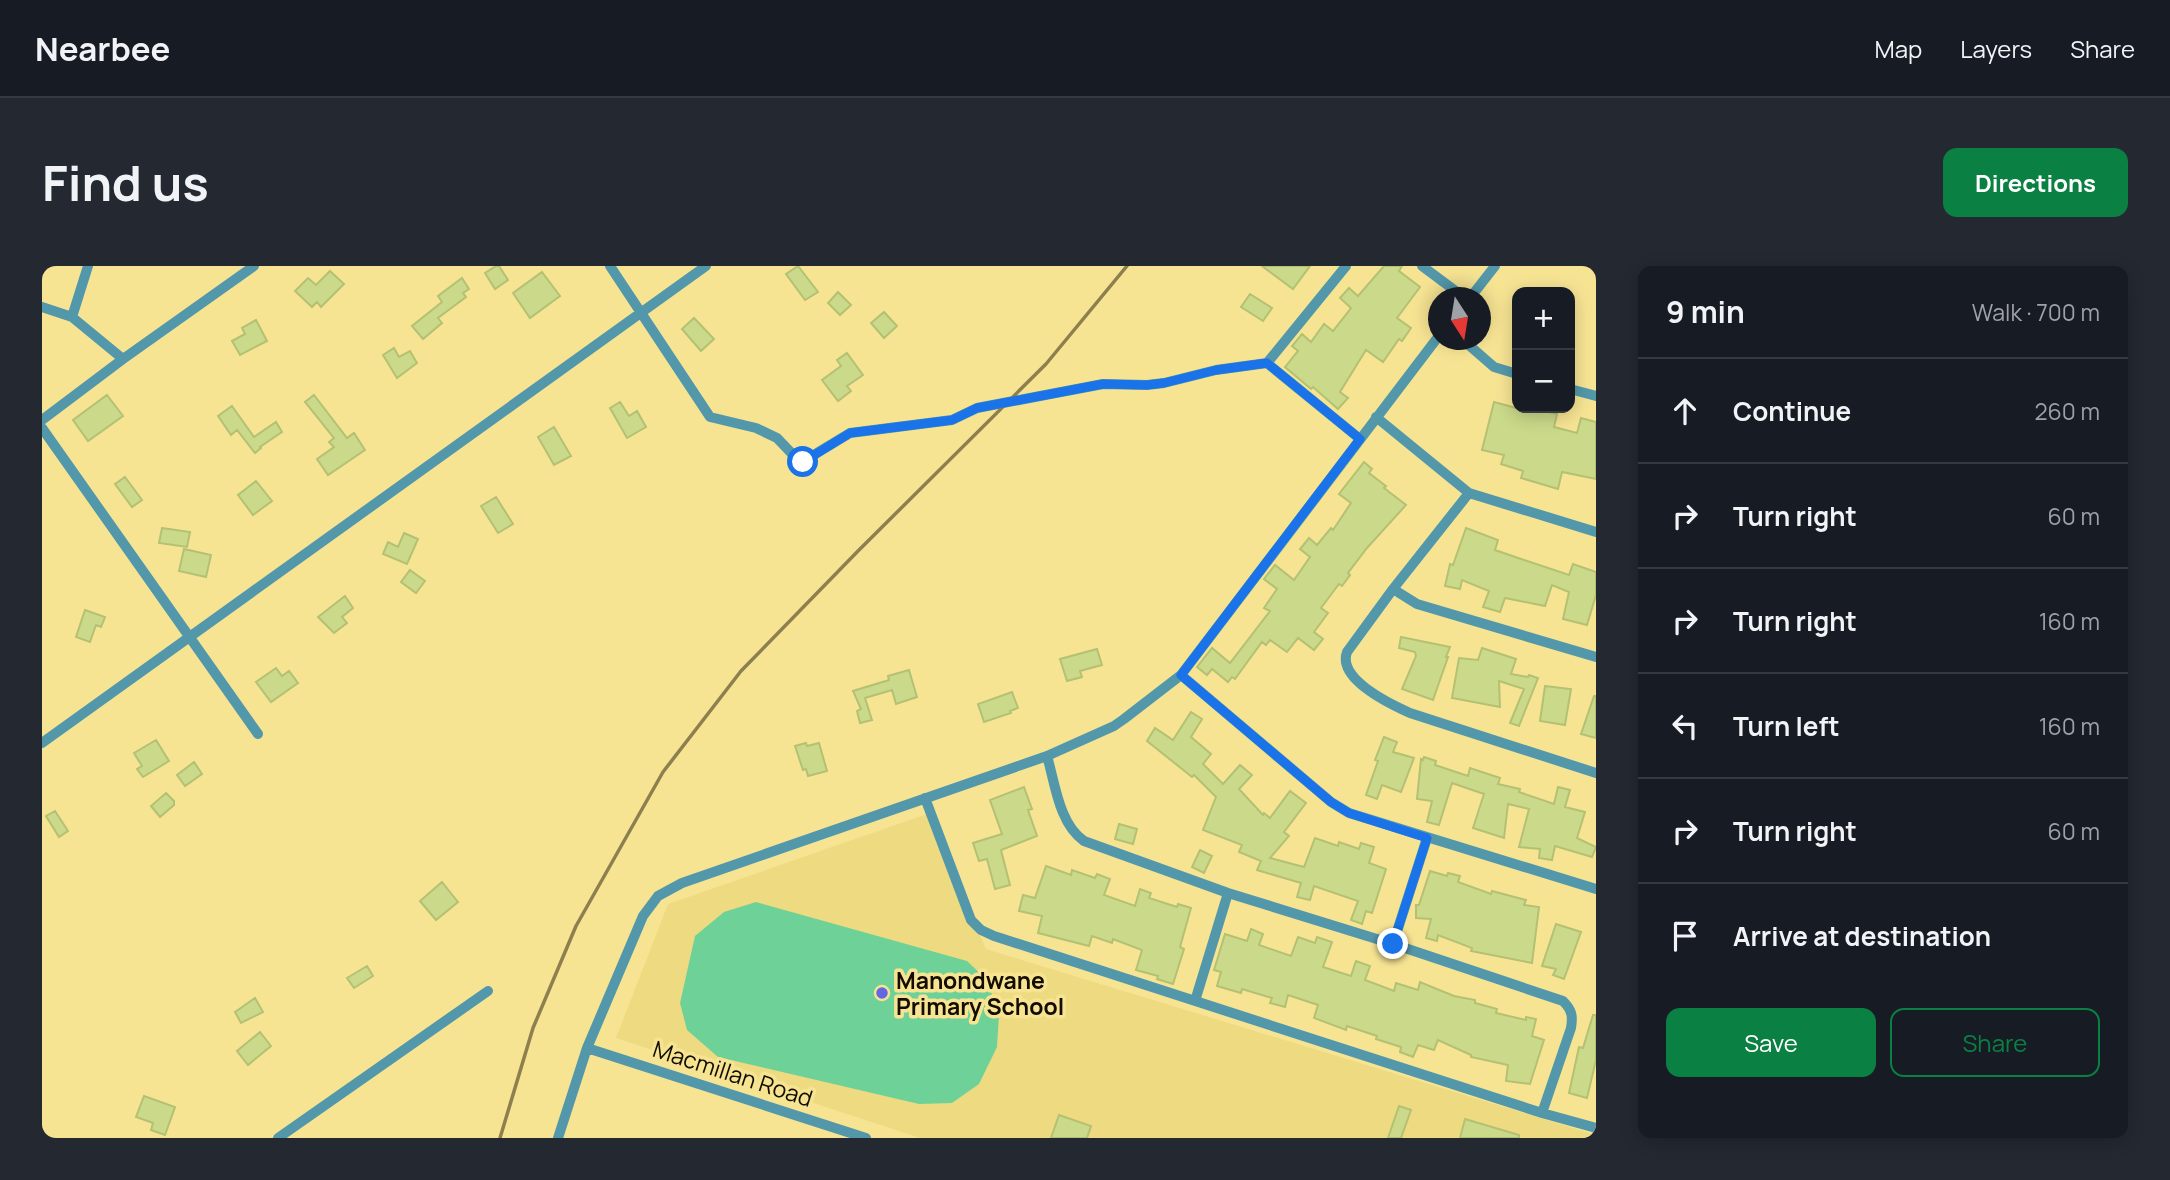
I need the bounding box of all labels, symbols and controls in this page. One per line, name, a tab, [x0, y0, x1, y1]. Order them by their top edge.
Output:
text: Nearbee	[35, 26, 170, 71]
text: Map	[1875, 32, 1922, 65]
text: Layers	[1960, 32, 2032, 65]
text: Share	[2070, 32, 2135, 65]
button: Directions	[1943, 148, 2128, 217]
text: Find us	[42, 149, 209, 216]
north arrow	[1428, 287, 1491, 350]
map controls	[1512, 287, 1575, 413]
button: +	[1512, 287, 1575, 350]
text: 9 min	[1666, 291, 1745, 332]
text: Walk · 700 m	[1972, 296, 2100, 328]
button: −	[1512, 350, 1575, 413]
icon: ahead	[1666, 392, 1704, 430]
text: Continue	[1733, 393, 1851, 429]
text: 260 m	[2034, 395, 2100, 427]
route start	[787, 446, 818, 477]
icon: right	[1666, 497, 1704, 535]
text: Turn right	[1733, 498, 1857, 534]
text: 60 m	[2048, 500, 2100, 532]
icon: right	[1666, 602, 1704, 640]
text: Turn right	[1733, 603, 1857, 639]
text: 160 m	[2039, 605, 2100, 637]
icon: left	[1666, 707, 1704, 745]
text: Turn left	[1733, 708, 1840, 744]
text: 160 m	[2039, 710, 2100, 742]
icon: right	[1666, 812, 1704, 850]
text: Turn right	[1733, 813, 1857, 849]
text: 60 m	[2048, 815, 2100, 847]
icon: arrive	[1666, 917, 1704, 955]
text: Arrive at destination	[1733, 918, 1991, 954]
route end	[1377, 928, 1408, 959]
place label: Manondwane Primary School	[896, 964, 1064, 1022]
marker: Manondwane Primary School	[874, 985, 890, 1001]
button: Save	[1666, 1008, 1876, 1077]
button: Share	[1890, 1008, 2100, 1077]
street label: Macmillan Road	[649, 1032, 817, 1114]

